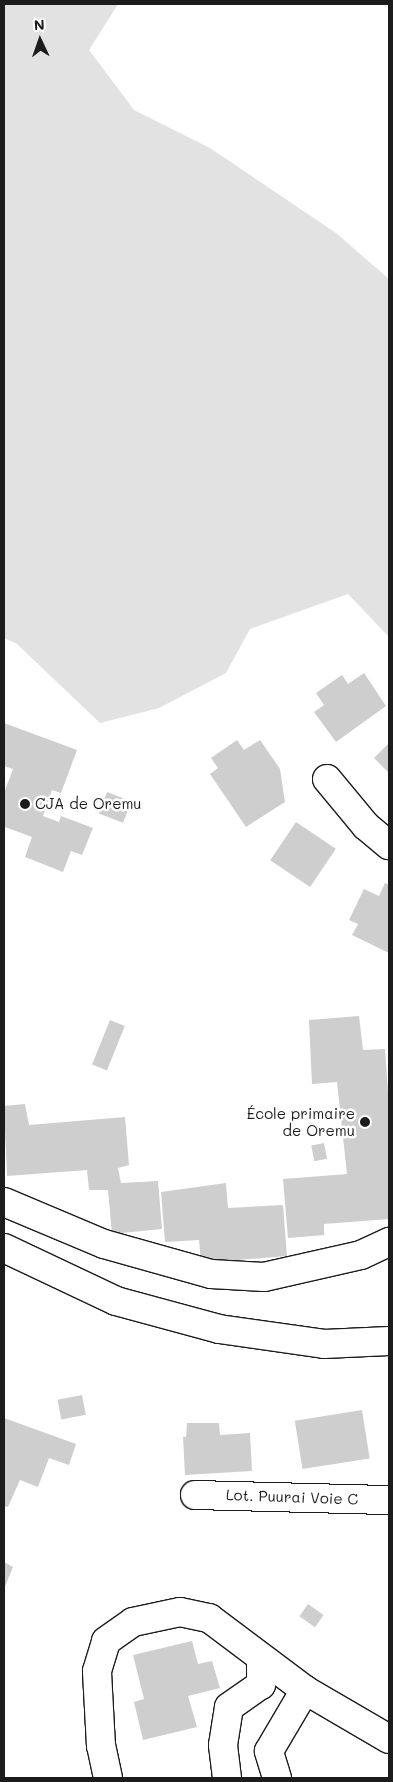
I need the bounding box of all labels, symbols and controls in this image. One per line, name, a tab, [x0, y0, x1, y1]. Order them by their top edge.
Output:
north arrow	[15, 15, 65, 65]
text: N	[33, 15, 45, 34]
place label: CJA de Oremu	[35, 795, 142, 813]
marker: CJA de Oremu	[19, 798, 31, 810]
place label: École primaire de Oremu	[247, 1104, 355, 1139]
marker: École primaire de Oremu	[359, 1116, 371, 1128]
street label: Lot. Puurai Voie C	[226, 1486, 358, 1508]

